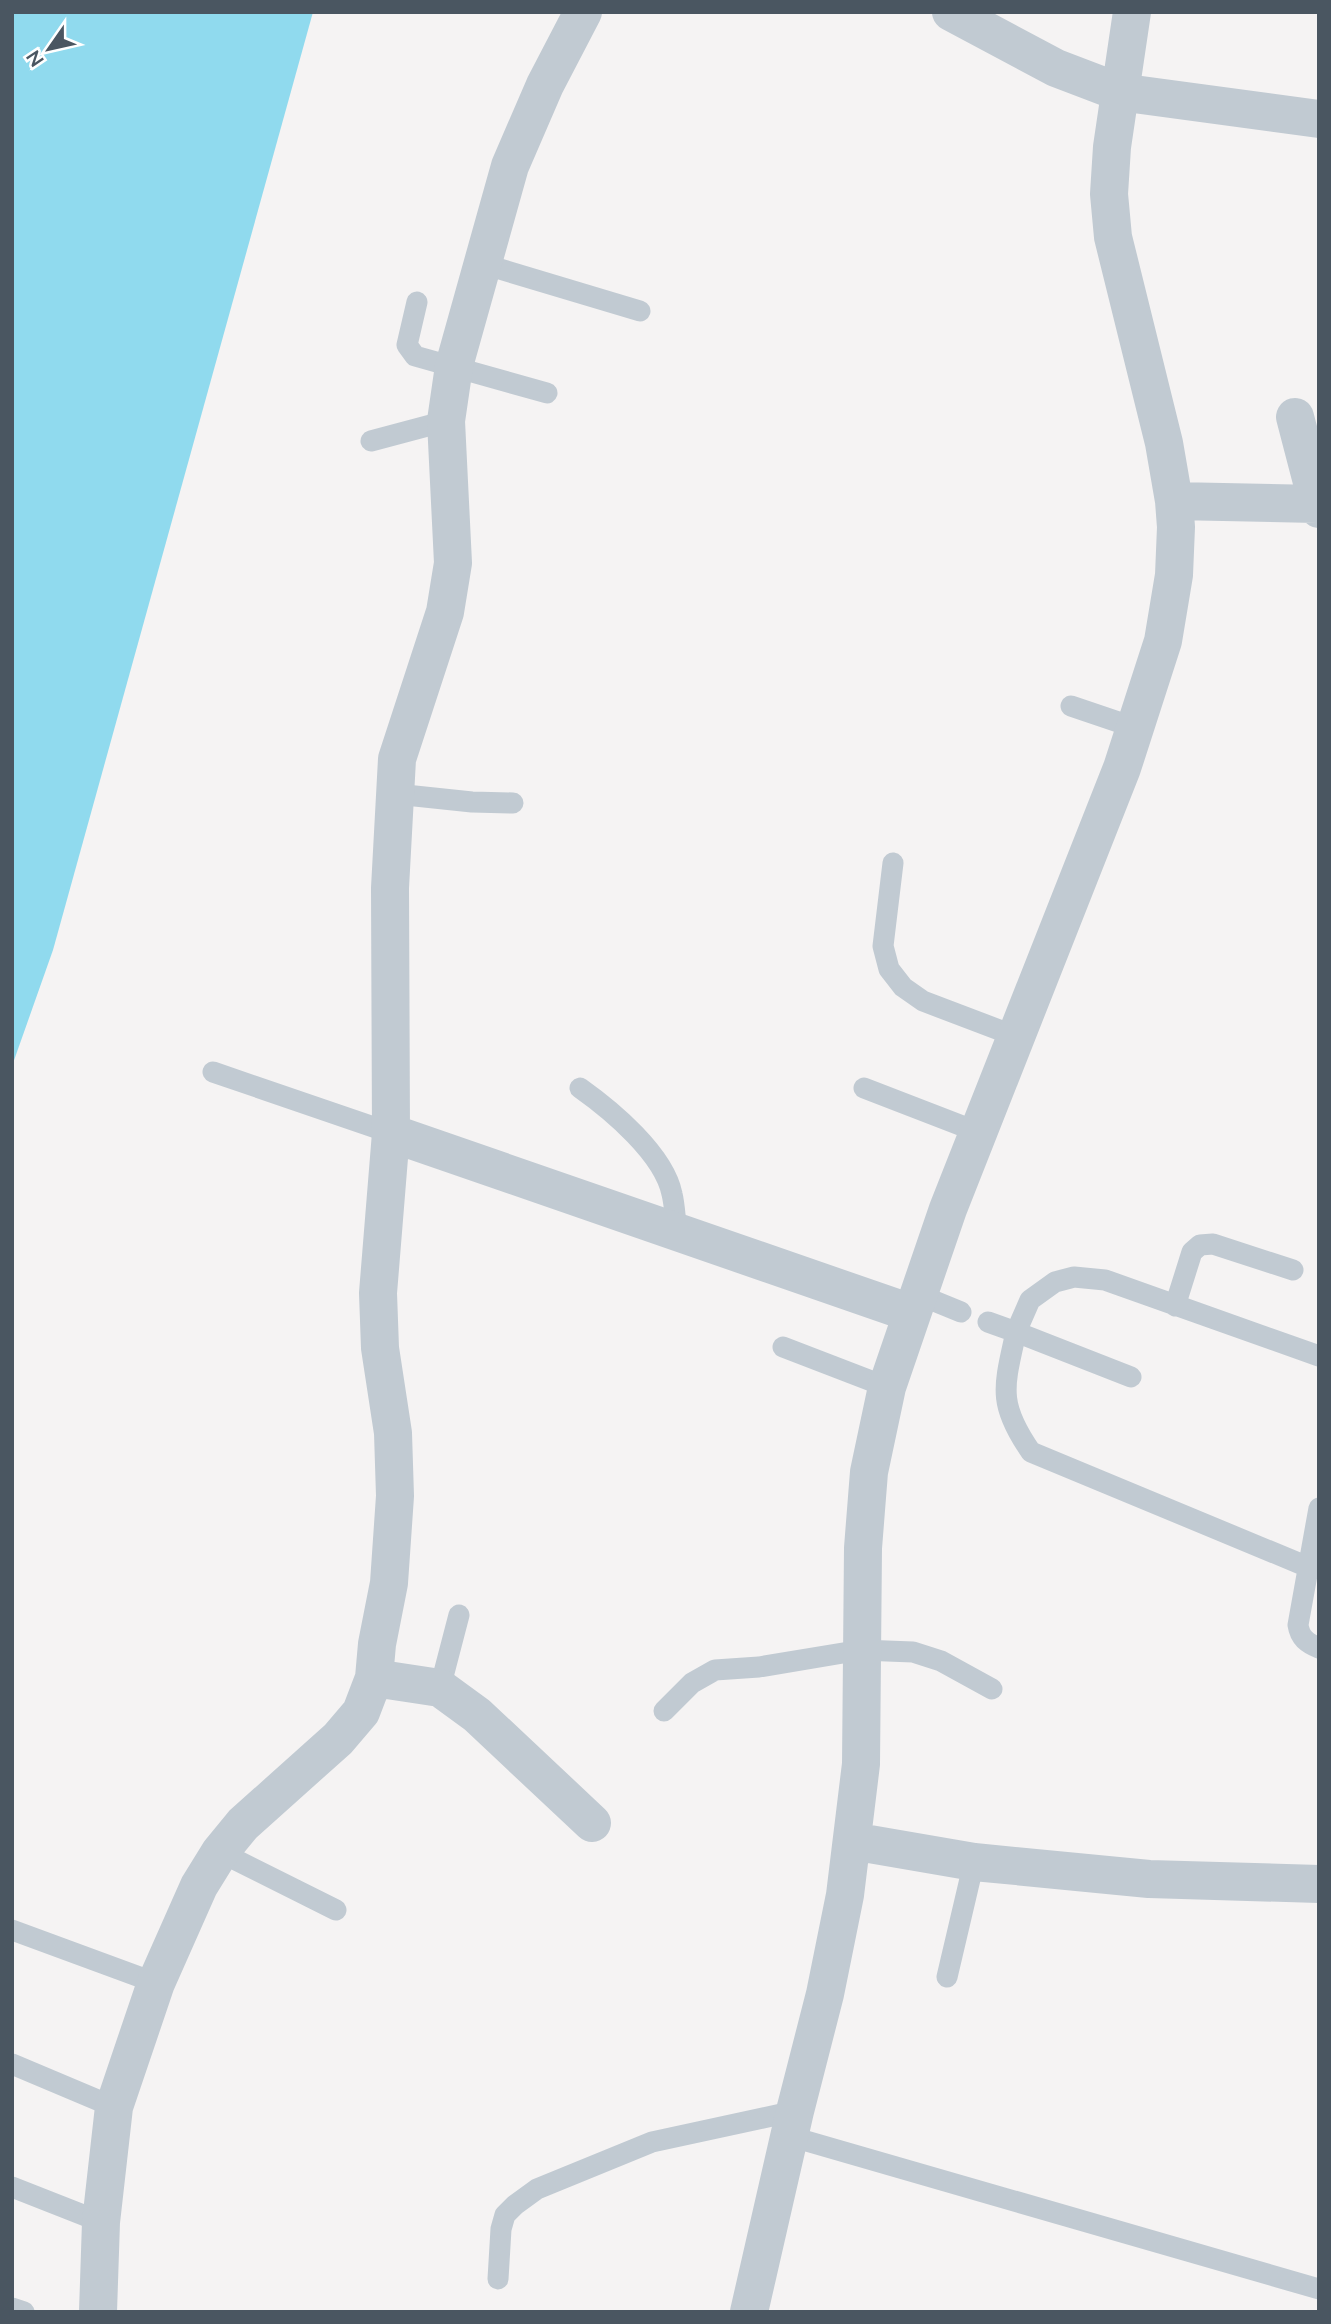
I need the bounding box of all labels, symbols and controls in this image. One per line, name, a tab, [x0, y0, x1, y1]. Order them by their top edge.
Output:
north arrow	[14, 14, 84, 84]
text: N	[21, 46, 48, 71]

